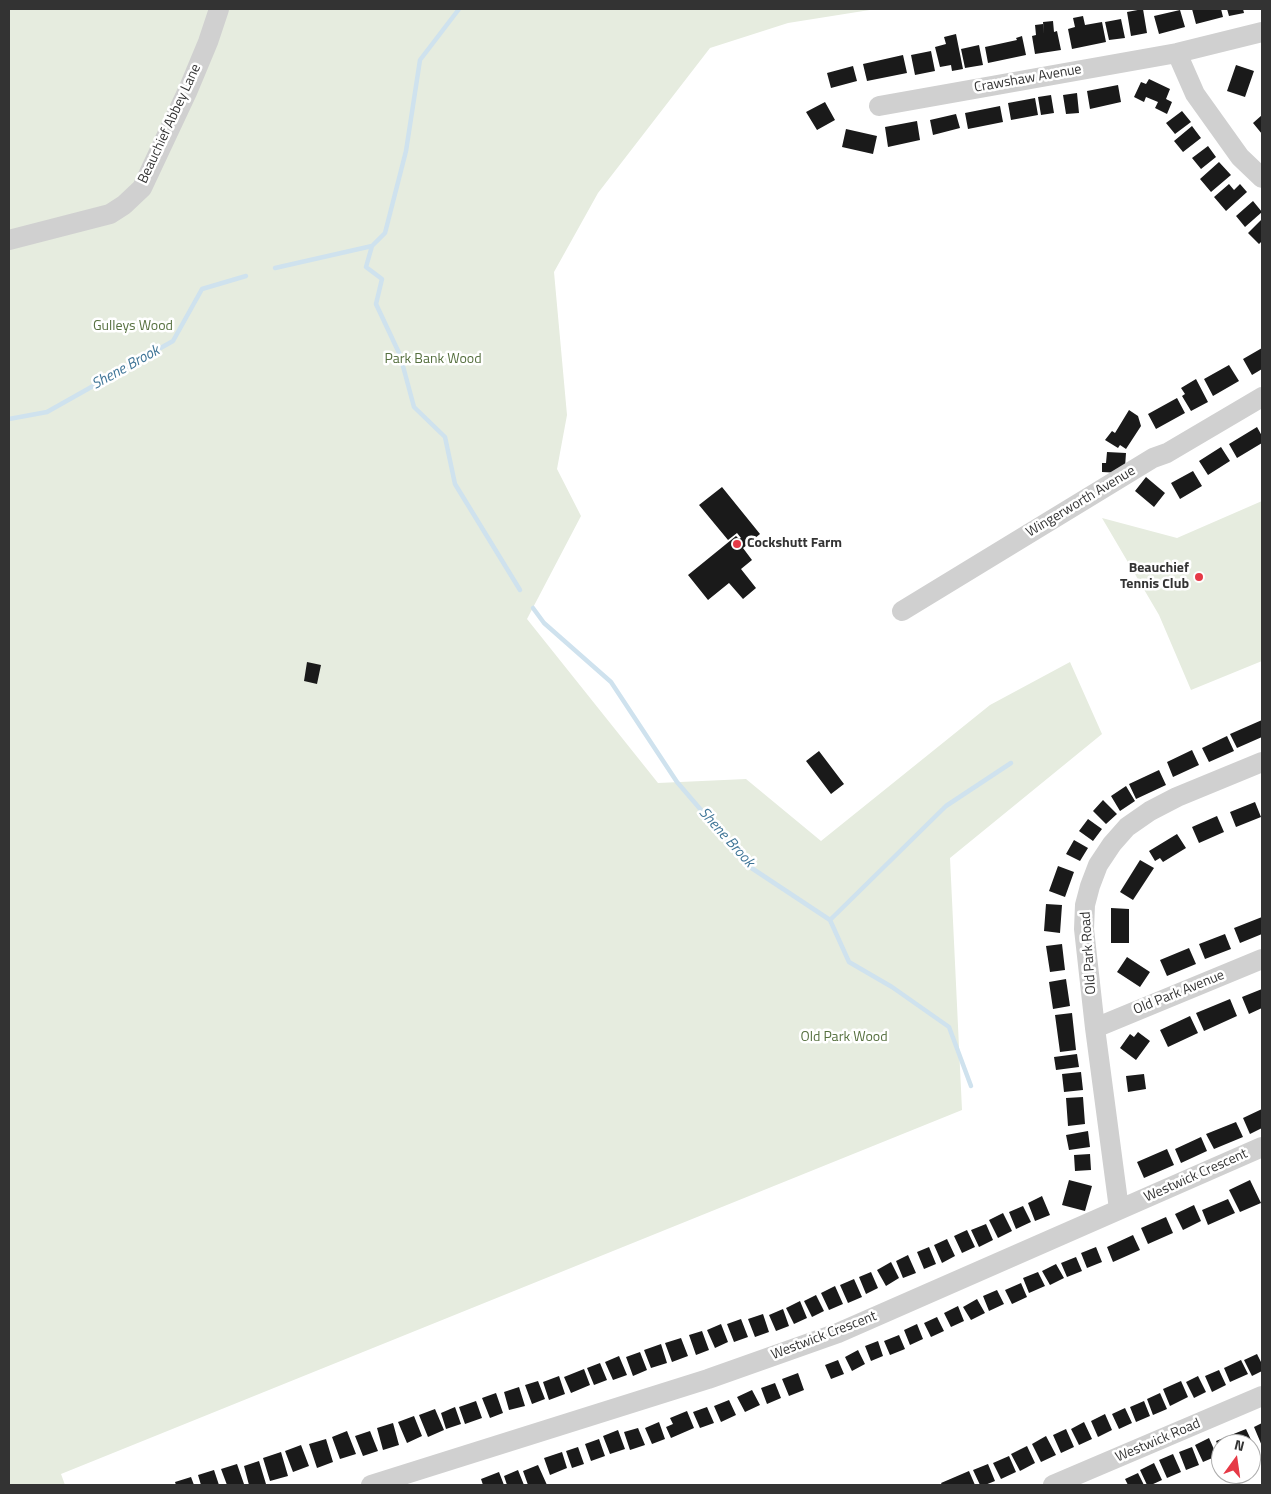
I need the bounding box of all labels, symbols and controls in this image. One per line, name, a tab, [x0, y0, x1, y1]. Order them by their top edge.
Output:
street label: Crawshaw Avenue	[973, 61, 1083, 97]
street label: Beauchief Abbey Lane	[135, 62, 205, 186]
park label: Gulleys Wood	[93, 319, 173, 335]
water label: Shene Brook	[89, 342, 163, 394]
park label: Park Bank Wood	[384, 352, 482, 368]
street label: Wingerworth Avenue	[1023, 463, 1139, 541]
place label: Cockshutt Farm	[747, 536, 842, 552]
marker: Cockshutt Farm	[731, 538, 743, 550]
place label: Beauchief Tennis Club	[1120, 561, 1189, 594]
marker: Beauchief Tennis Club	[1193, 571, 1205, 583]
water label: Shene Brook	[694, 804, 758, 872]
street label: Old Park Road	[1078, 911, 1100, 995]
street label: Old Park Avenue	[1131, 967, 1227, 1019]
park label: Old Park Wood	[800, 1030, 888, 1046]
street label: Westwick Crescent	[1142, 1146, 1250, 1206]
street label: Westwick Crescent	[769, 1308, 879, 1364]
street label: Westwick Road	[1113, 1416, 1203, 1466]
north arrow	[1211, 1434, 1261, 1484]
text: N	[1232, 1434, 1247, 1456]

